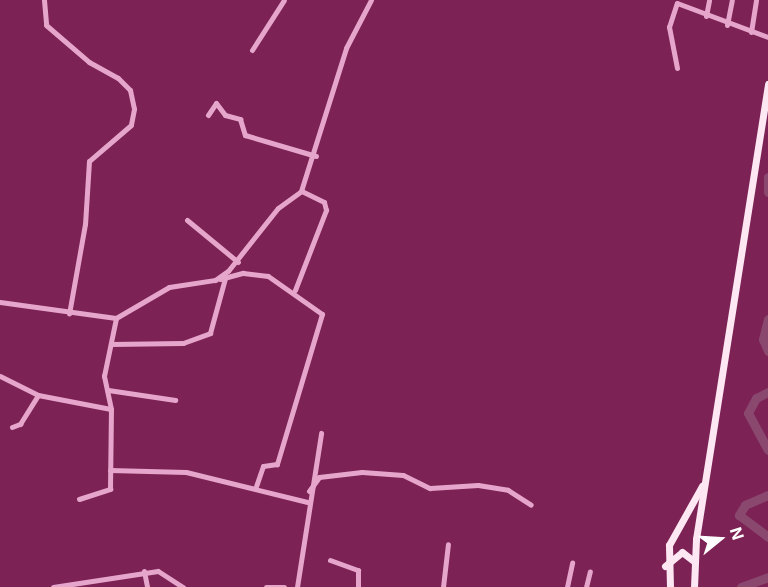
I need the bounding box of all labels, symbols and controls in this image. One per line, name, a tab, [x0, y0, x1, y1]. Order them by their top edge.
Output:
north arrow	[690, 509, 750, 569]
text: N	[726, 525, 749, 542]

